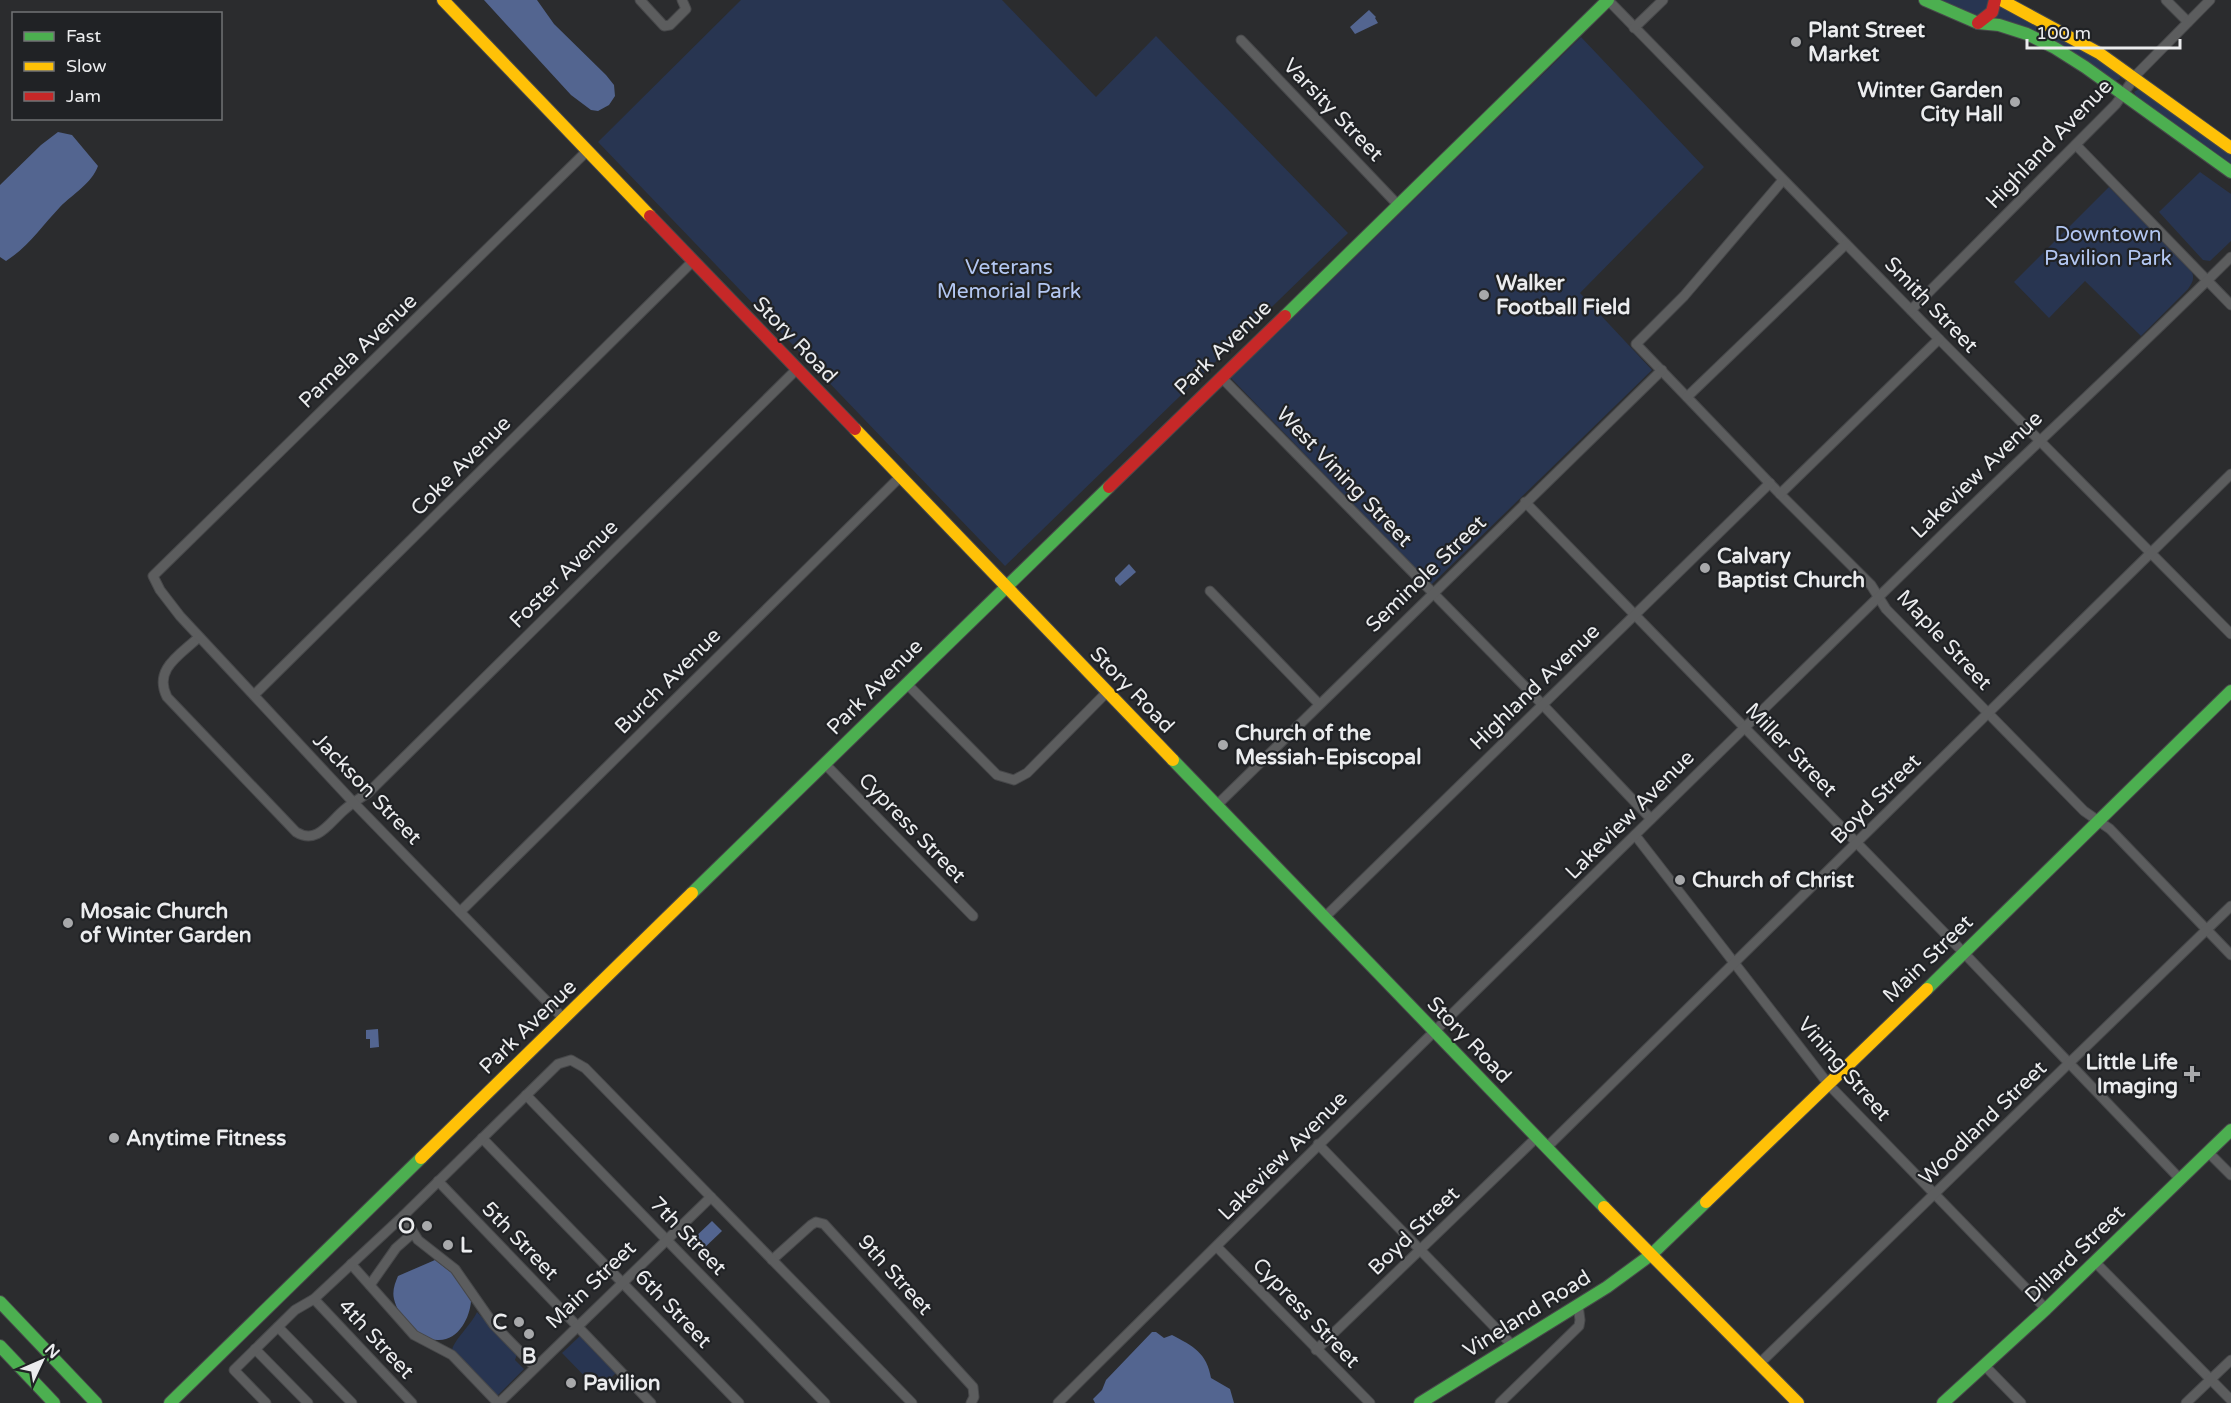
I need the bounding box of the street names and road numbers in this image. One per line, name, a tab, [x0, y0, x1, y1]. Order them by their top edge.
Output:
street label: Varsity Street	[1278, 53, 1388, 167]
street label: Highland Avenue	[1981, 74, 2117, 214]
street label: Smith Street	[1879, 252, 1983, 358]
street label: Pamela Avenue	[294, 288, 422, 414]
street label: Story Road	[748, 292, 842, 388]
street label: Park Avenue	[1169, 295, 1277, 401]
street label: West Vining Street	[1271, 402, 1417, 552]
street label: Lakeview Avenue	[1906, 406, 2048, 544]
street label: Coke Avenue	[406, 411, 516, 521]
street label: Seminole Street	[1361, 510, 1491, 638]
street label: Foster Avenue	[505, 514, 624, 633]
street label: Maple Street	[1891, 585, 1997, 695]
street label: Highland Avenue	[1465, 619, 1605, 755]
street label: Burch Avenue	[610, 623, 726, 739]
street label: Park Avenue	[822, 634, 928, 740]
street label: Story Road	[1085, 642, 1179, 738]
street label: Miller Street	[1740, 698, 1842, 802]
street label: Jackson Street	[308, 728, 426, 850]
street label: Lakeview Avenue	[1560, 745, 1700, 885]
street label: Boyd Street	[1826, 749, 1926, 849]
street label: Cypress Street	[853, 768, 971, 888]
street label: Main Street	[1878, 910, 1978, 1008]
street label: Park Avenue	[474, 974, 582, 1080]
street label: Story Road	[1422, 992, 1516, 1088]
street label: Vining Street	[1792, 1012, 1896, 1126]
street label: Woodland Street	[1914, 1056, 2052, 1190]
street label: Lakeview Avenue	[1213, 1086, 1353, 1226]
street label: Boyd Street	[1363, 1181, 1465, 1281]
street label: 7th Street	[644, 1192, 732, 1280]
street label: 5th Street	[476, 1197, 564, 1285]
street label: Dillard Street	[2020, 1200, 2130, 1308]
street label: 9th Street	[852, 1230, 938, 1320]
street label: Main Street	[541, 1236, 641, 1334]
street label: Cypress Street	[1247, 1253, 1365, 1373]
street label: 6th Street	[629, 1265, 717, 1353]
street label: Vineland Road	[1459, 1265, 1595, 1363]
street label: 4th Street	[333, 1294, 419, 1384]

